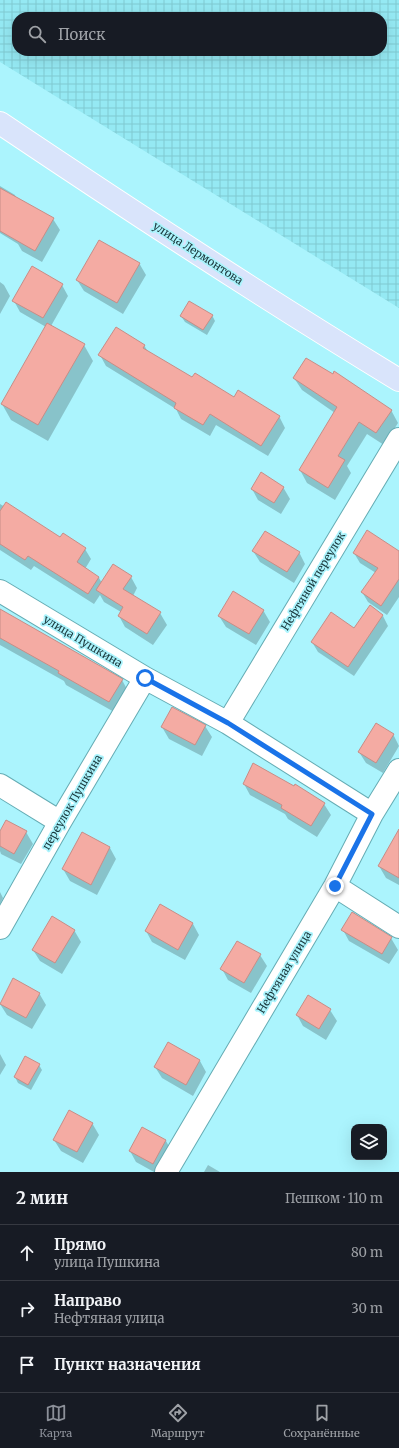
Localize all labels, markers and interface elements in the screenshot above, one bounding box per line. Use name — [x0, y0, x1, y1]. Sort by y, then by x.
search box — [12, 12, 387, 56]
icon: search — [26, 23, 48, 45]
text: Поиск — [58, 25, 105, 44]
street label: улица Лермонтова — [150, 219, 246, 287]
street label: Нефтяной переулок — [278, 529, 348, 633]
street label: улица Пушкина — [41, 612, 125, 670]
route start — [136, 669, 154, 687]
street label: переулок Пушкина — [39, 752, 105, 852]
route end — [326, 877, 344, 895]
street label: Нефтяная улица — [254, 928, 314, 1016]
map controls — [351, 1124, 387, 1160]
button: layers — [351, 1124, 387, 1160]
text: 2 мин — [16, 1187, 68, 1209]
text: Пешком · 110 m — [285, 1190, 383, 1207]
text: Прямо — [54, 1235, 106, 1254]
icon: ahead — [16, 1242, 38, 1264]
text: 80 m — [351, 1244, 383, 1261]
text: улица Пушкина — [54, 1254, 160, 1271]
text: Направо — [54, 1291, 121, 1310]
icon: right — [16, 1298, 38, 1320]
text: 30 m — [351, 1300, 383, 1317]
text: Нефтяная улица — [54, 1310, 165, 1327]
icon: arrive — [16, 1354, 38, 1376]
text: Пункт назначения — [54, 1355, 201, 1374]
tab: Карта — [39, 1402, 72, 1440]
tab: Маршрут — [151, 1402, 205, 1440]
tab: Сохранённые — [283, 1402, 360, 1440]

